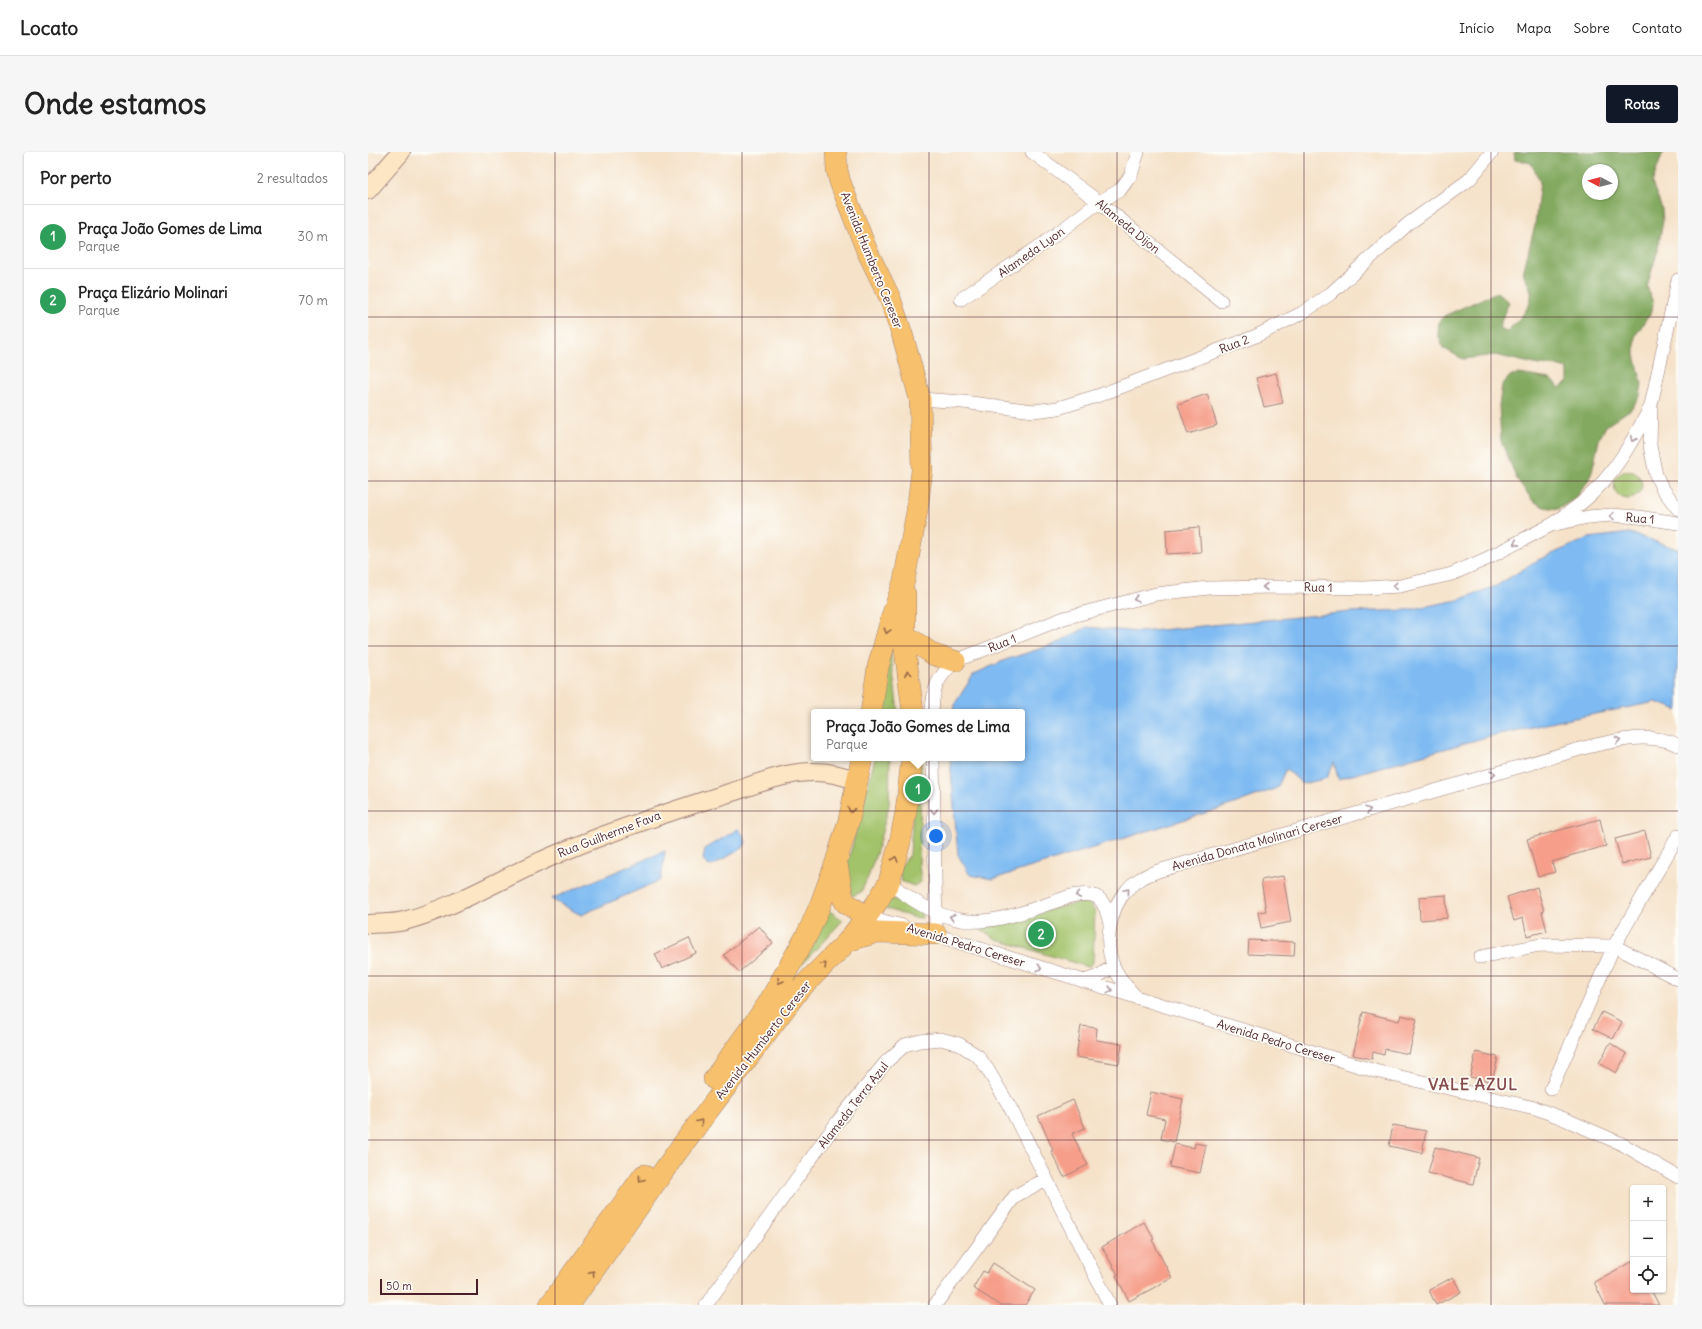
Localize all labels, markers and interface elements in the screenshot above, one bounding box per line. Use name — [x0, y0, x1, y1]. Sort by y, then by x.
text: Locato — [20, 16, 78, 40]
text: Início — [1459, 19, 1494, 37]
text: Mapa — [1516, 19, 1552, 37]
text: Sobre — [1574, 19, 1610, 37]
text: Contato — [1632, 19, 1682, 37]
button: Rotas — [1606, 85, 1678, 123]
text: Onde estamos — [24, 86, 206, 122]
north arrow — [1582, 164, 1618, 200]
text: Por perto — [40, 167, 111, 189]
text: 2 resultados — [257, 170, 328, 187]
street label: Avenida Humberto Cereser — [838, 190, 906, 331]
street label: Alameda Dijon — [1093, 195, 1163, 257]
text: Praça João Gomes de Lima — [78, 219, 262, 238]
street label: Alameda Lyon — [995, 223, 1067, 280]
text: 1 — [50, 228, 56, 245]
text: 30 m — [298, 228, 328, 245]
text: Parque — [78, 238, 120, 255]
text: Praça Elizário Molinari — [78, 283, 228, 302]
text: 2 — [49, 292, 57, 309]
text: 70 m — [299, 292, 328, 309]
text: Parque — [78, 302, 120, 319]
street label: Rua 2 — [1217, 331, 1251, 357]
one-way arrow — [1631, 435, 1638, 442]
street label: Rua 1 — [1625, 509, 1655, 527]
one-way arrow — [1609, 512, 1615, 520]
one-way arrow — [1513, 538, 1520, 546]
street label: Rua 1 — [1303, 579, 1333, 595]
one-way arrow — [1391, 581, 1398, 590]
one-way arrow — [1262, 583, 1268, 591]
one-way arrow — [1132, 595, 1139, 603]
one-way arrow — [883, 628, 892, 635]
street label: Rua 1 — [986, 631, 1018, 655]
one-way arrow — [904, 670, 913, 676]
popup — [811, 709, 1025, 761]
text: Praça João Gomes de Lima — [826, 717, 1010, 736]
text: Parque — [826, 736, 868, 753]
one-way arrow — [1615, 737, 1621, 745]
one-way arrow — [1489, 770, 1496, 779]
pin: 1 — [905, 774, 931, 804]
one-way arrow — [1364, 806, 1371, 815]
street label: Rua Guilherme Fava — [555, 807, 663, 861]
one-way arrow — [848, 807, 856, 813]
one-way arrow — [930, 808, 938, 814]
street label: Avenida Donata Molinari Cereser — [1170, 810, 1344, 874]
your location — [926, 826, 946, 846]
one-way arrow — [890, 856, 899, 863]
one-way arrow — [1122, 888, 1129, 895]
one-way arrow — [1075, 890, 1081, 899]
one-way arrow — [949, 913, 956, 922]
pin: 2 — [1028, 919, 1054, 949]
street label: Avenida Pedro Cereser — [905, 920, 1027, 970]
one-way arrow — [819, 963, 827, 970]
one-way arrow — [1035, 963, 1042, 971]
one-way arrow — [778, 977, 785, 984]
street label: Avenida Humberto Cereser — [712, 978, 814, 1102]
one-way arrow — [1106, 985, 1113, 994]
street label: Avenida Pedro Cereser — [1215, 1016, 1337, 1066]
street label: Alameda Terra Azul — [815, 1059, 891, 1151]
district label: VALE AZUL — [1428, 1074, 1518, 1094]
one-way arrow — [695, 1119, 702, 1126]
one-way arrow — [639, 1174, 646, 1181]
map controls — [1630, 1185, 1666, 1293]
button: + — [1630, 1185, 1666, 1221]
button: − — [1630, 1221, 1666, 1257]
button: locate — [1630, 1257, 1666, 1293]
one-way arrow — [587, 1271, 594, 1278]
scale bar — [380, 1277, 478, 1296]
text: 50 m — [386, 1279, 412, 1293]

